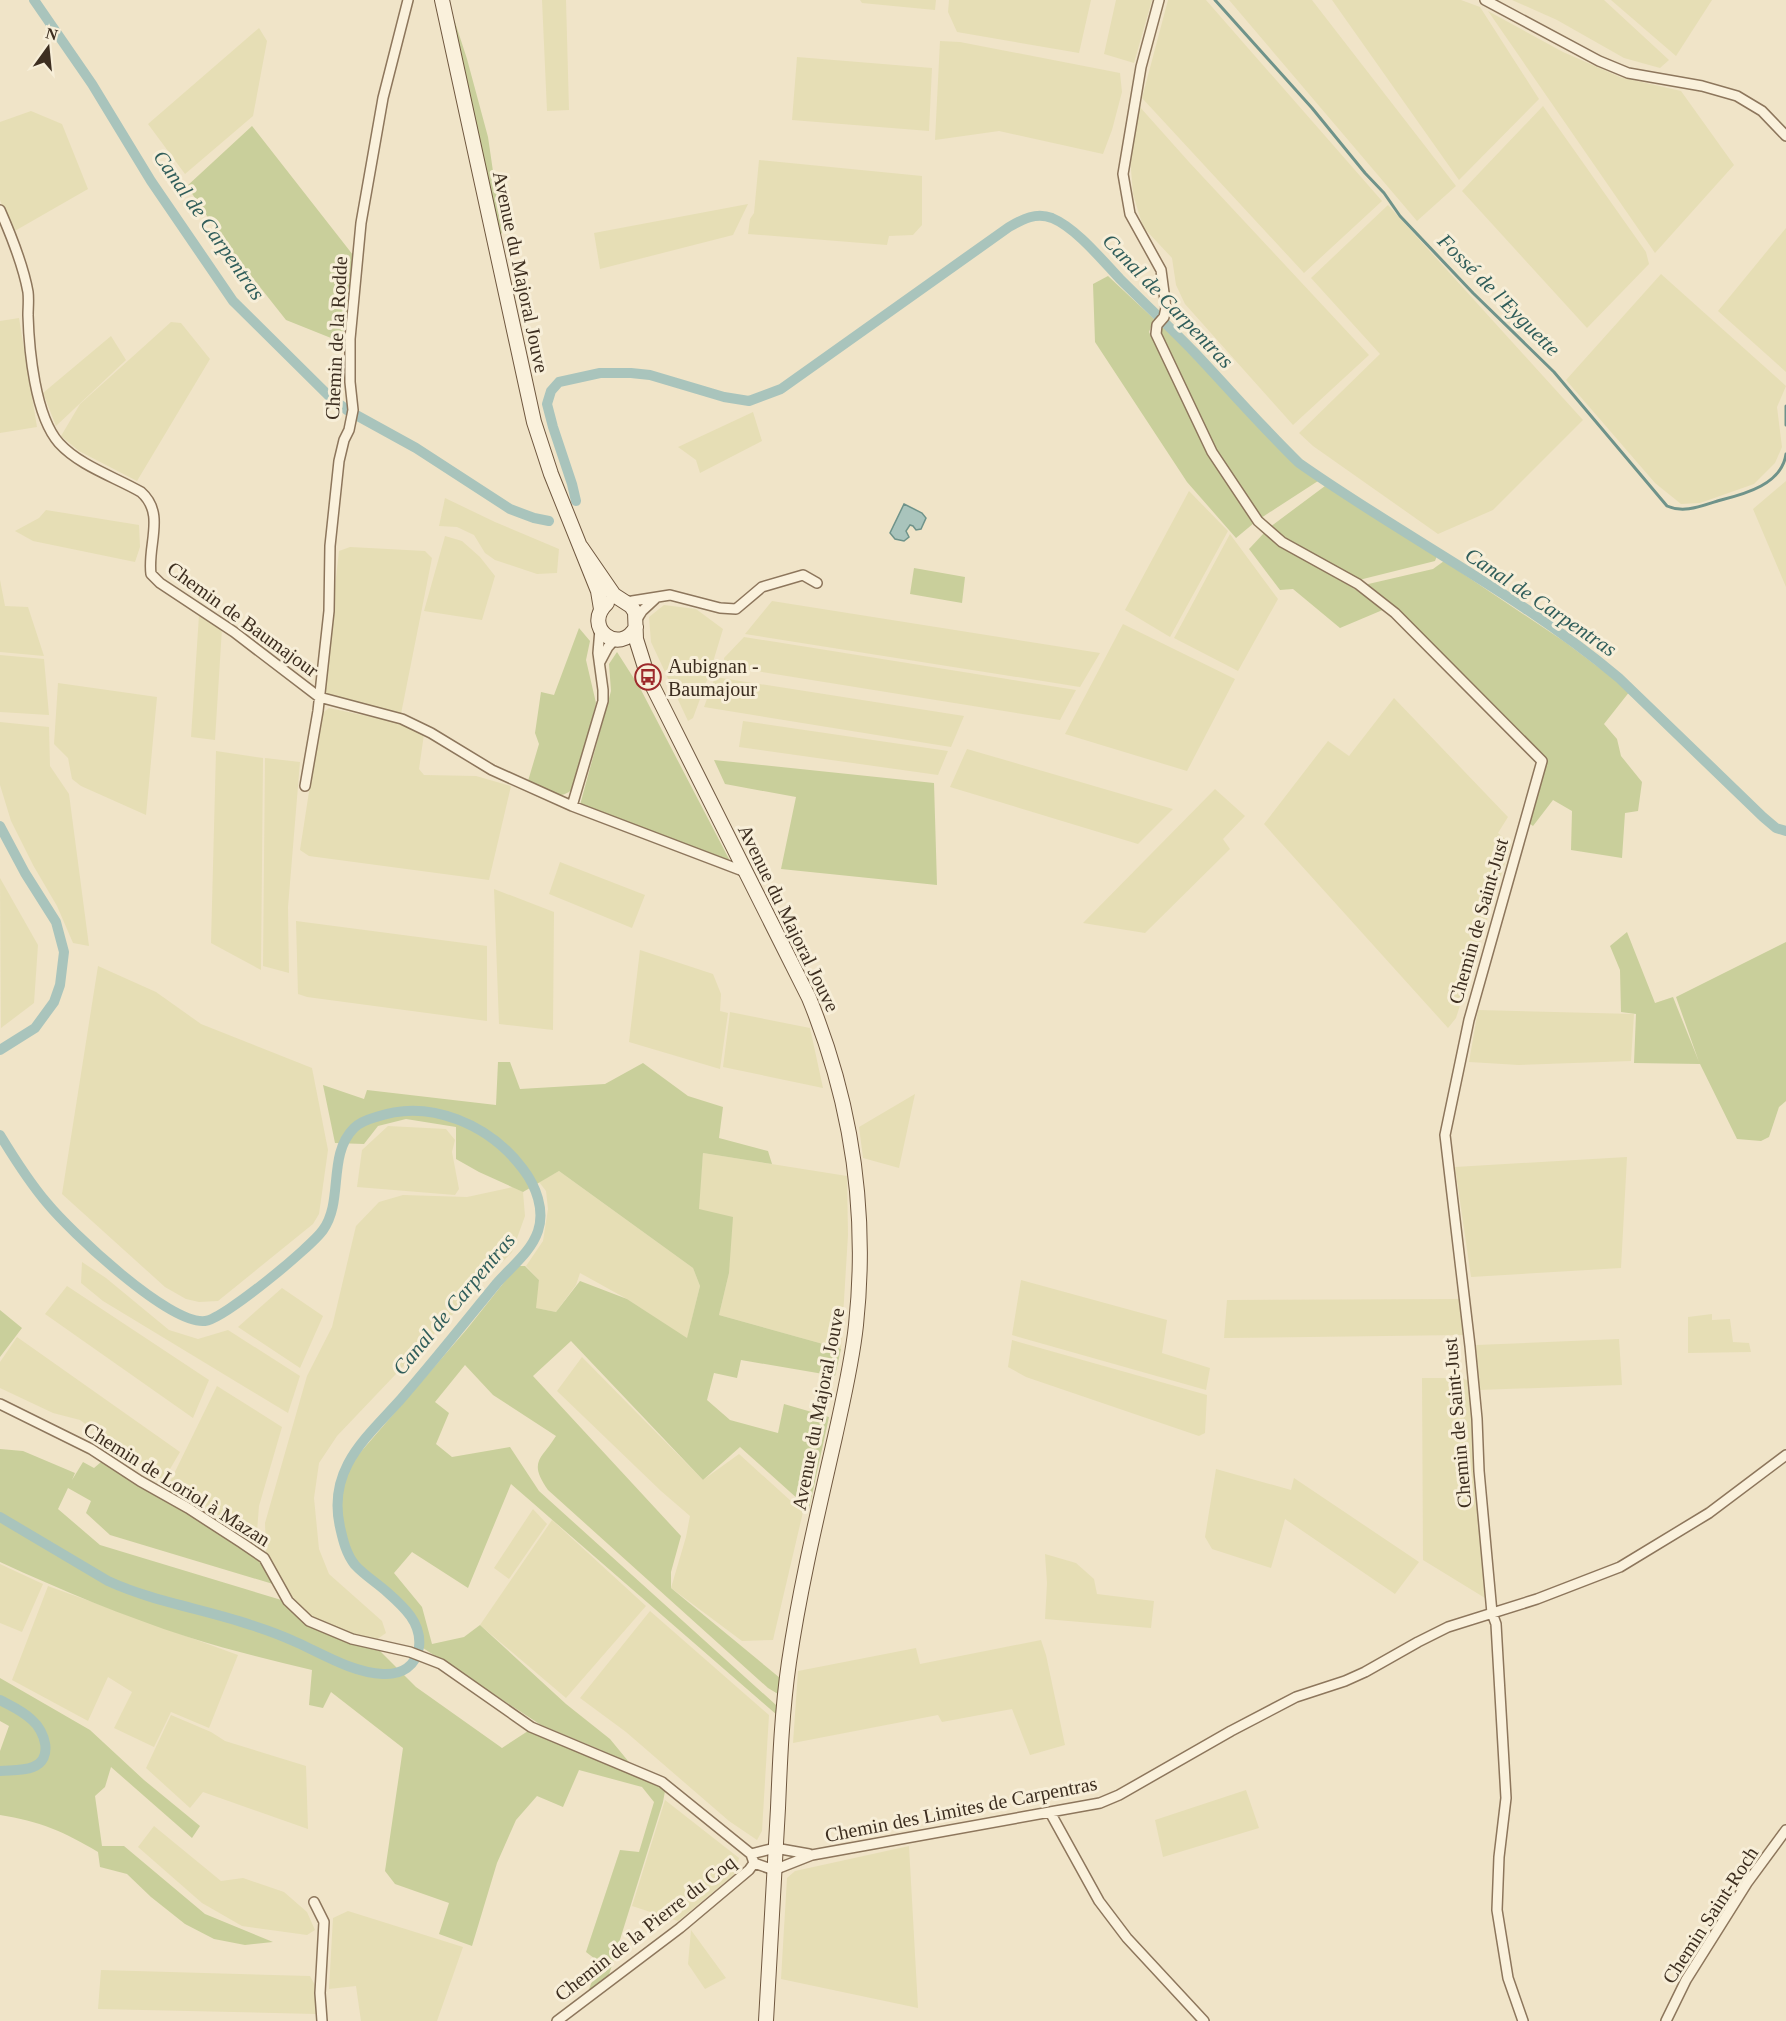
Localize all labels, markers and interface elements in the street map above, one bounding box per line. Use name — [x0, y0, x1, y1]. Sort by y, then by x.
north arrow — [18, 18, 78, 78]
text: N — [44, 24, 60, 44]
water label: Canal de Carpentras — [148, 145, 270, 305]
street label: Avenue du Majoral Jouve — [488, 169, 553, 375]
water label: Fossé de l'Eyguette — [1432, 228, 1565, 361]
water label: Canal de Carpentras — [1098, 229, 1238, 373]
street label: Chemin de la Rodde — [321, 255, 351, 420]
water label: Canal de Carpentras — [1461, 542, 1621, 662]
street label: Chemin de Baumajour — [163, 557, 323, 682]
place label: Aubignan - Baumajour — [668, 655, 759, 701]
bus stop icon: Aubignan - Baumajour — [633, 662, 663, 692]
street label: Avenue du Majoral Jouve — [733, 821, 844, 1016]
street label: Chemin de Saint-Just — [1444, 835, 1512, 1006]
water label: Canal de Carpentras — [388, 1228, 520, 1380]
street label: Avenue du Majoral Jouve — [788, 1306, 849, 1512]
street label: Chemin de Saint-Just — [1439, 1336, 1475, 1509]
street label: Chemin de Loriol à Mazan — [80, 1418, 274, 1550]
street label: Chemin des Limites de Carpentras — [823, 1772, 1099, 1847]
street label: Chemin Saint-Roch — [1658, 1843, 1762, 1987]
street label: Chemin de la Pierre du Coq — [550, 1851, 740, 2006]

